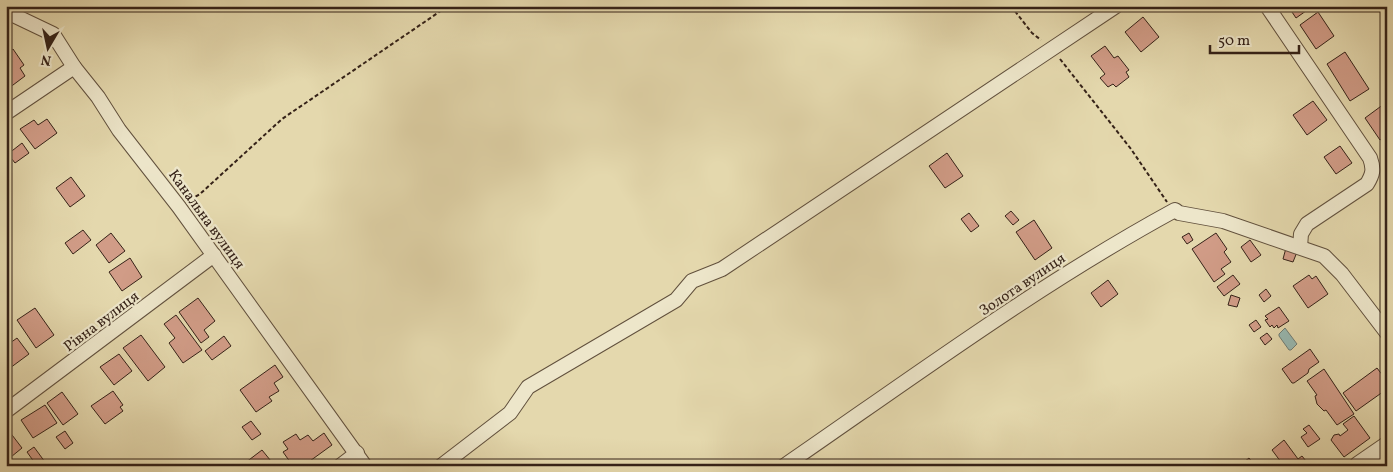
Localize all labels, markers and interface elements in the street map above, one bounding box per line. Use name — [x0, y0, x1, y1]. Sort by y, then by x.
north arrow — [22, 22, 72, 72]
scale bar — [1210, 22, 1299, 54]
text: 50 m — [1218, 31, 1250, 52]
text: N — [40, 49, 53, 70]
street label: Канальна вулиця — [162, 166, 249, 274]
street label: Золота вулиця — [976, 249, 1070, 322]
street label: Рівна вулиця — [60, 287, 144, 358]

